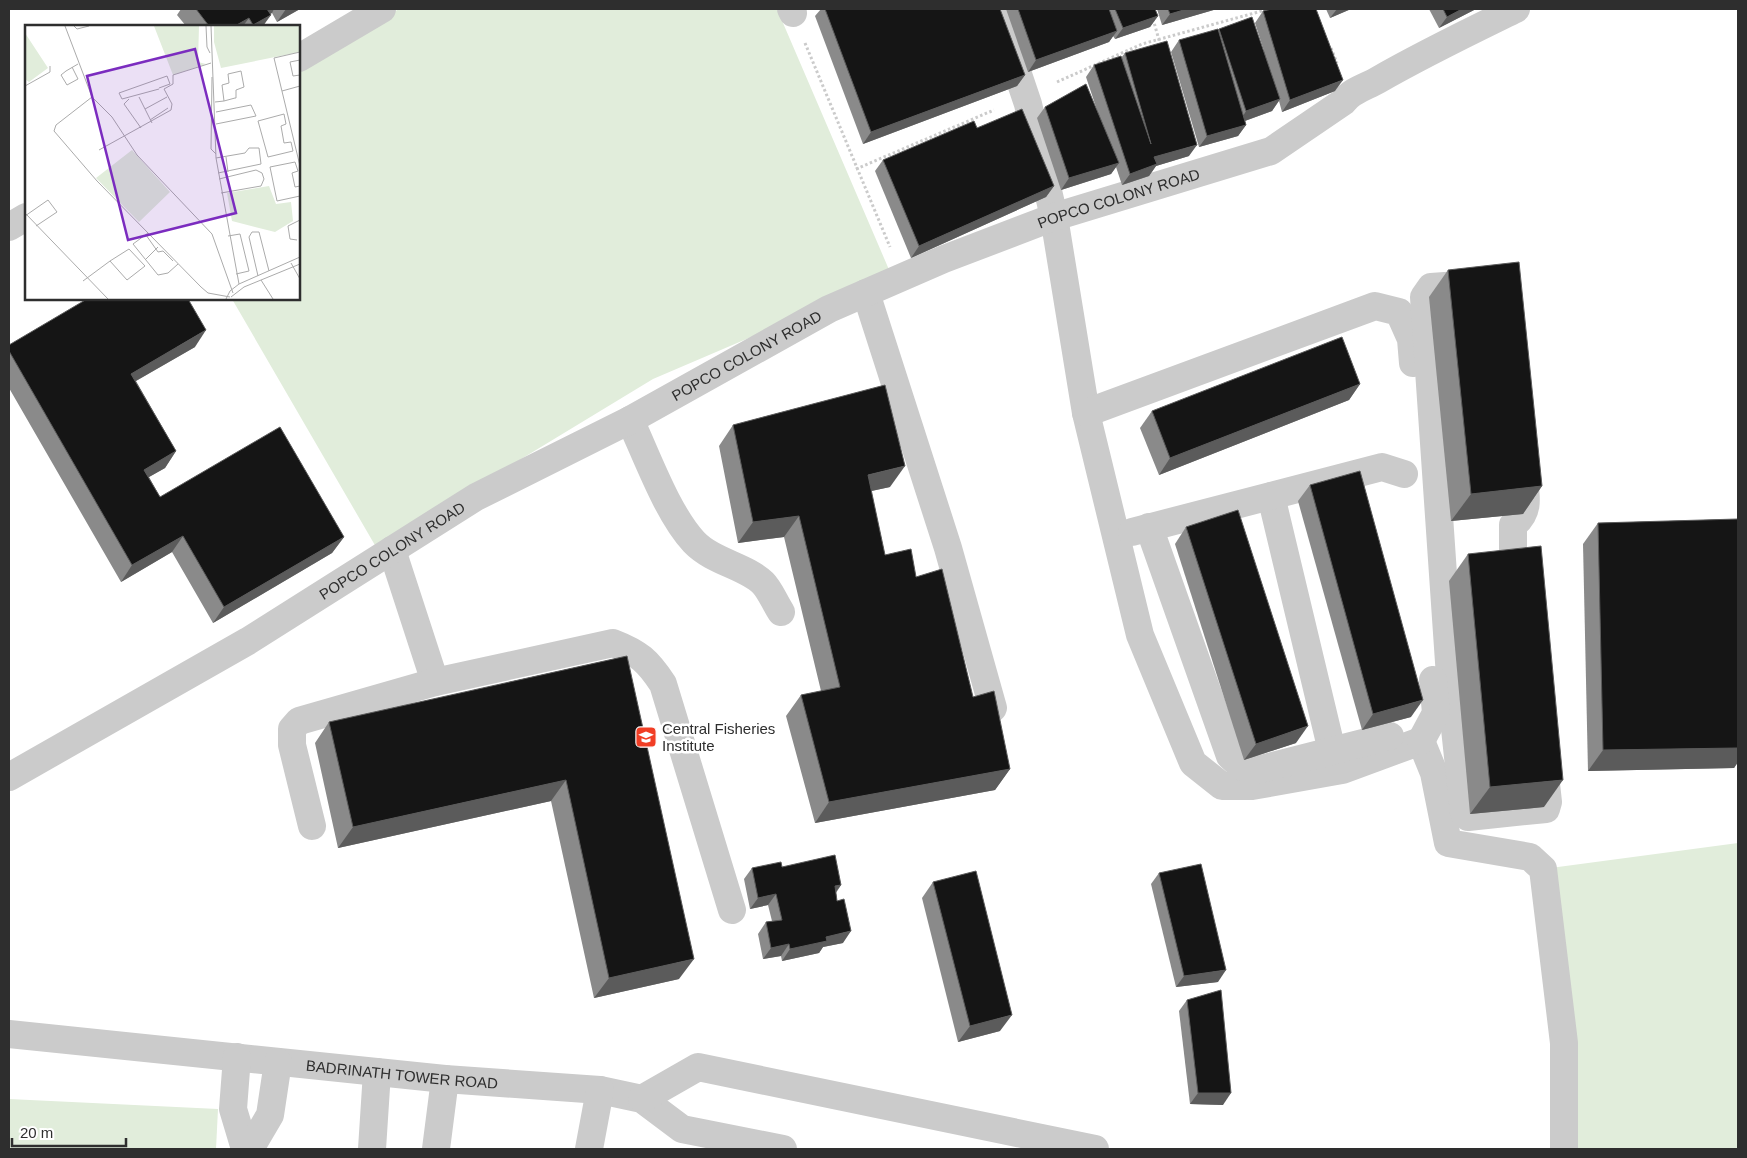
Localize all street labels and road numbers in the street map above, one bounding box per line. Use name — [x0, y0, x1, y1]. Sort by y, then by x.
street label: POPCO COLONY ROAD — [1035, 165, 1202, 231]
street label: POPCO COLONY ROAD — [668, 306, 824, 404]
street label: POPCO COLONY ROAD — [316, 498, 468, 603]
street label: BADRINATH TOWER ROAD — [305, 1056, 499, 1091]

